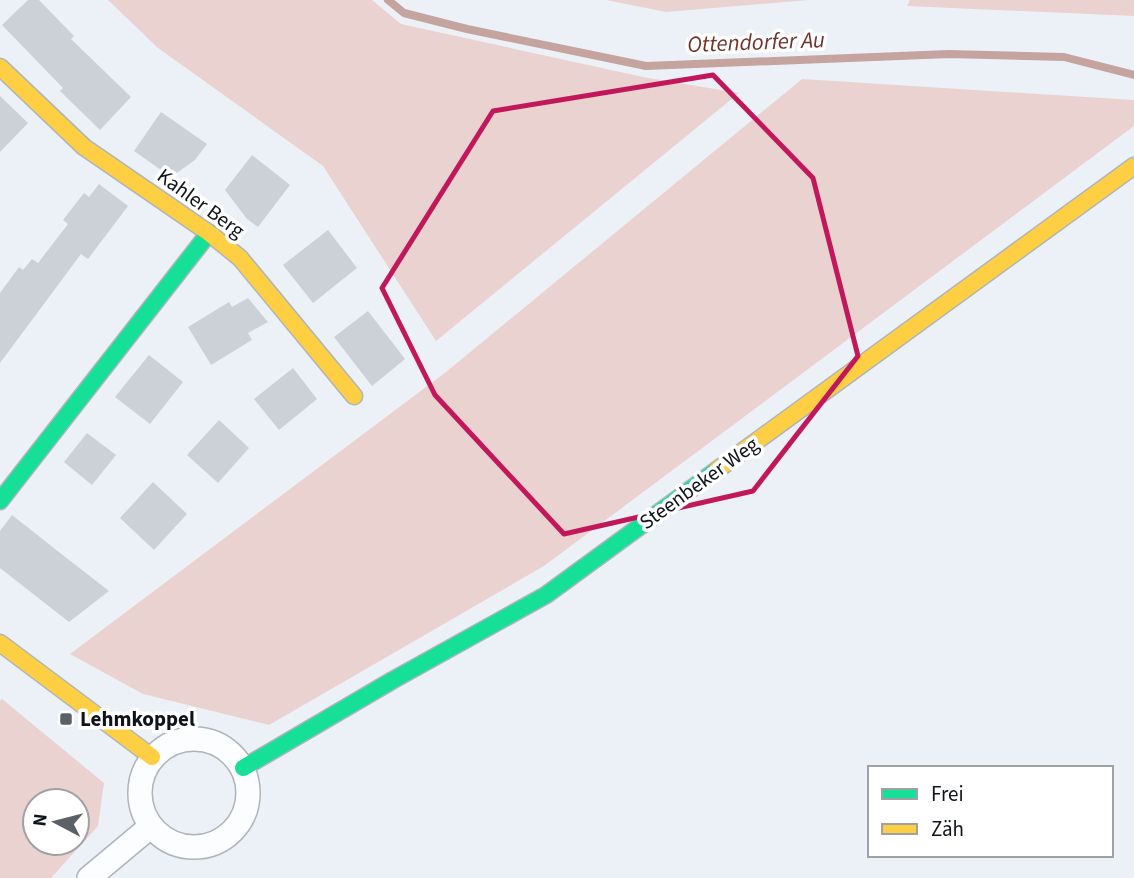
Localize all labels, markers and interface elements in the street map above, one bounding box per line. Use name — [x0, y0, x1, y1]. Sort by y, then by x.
water label: Ottendorfer Au — [687, 23, 825, 61]
street label: Kahler Berg — [151, 161, 251, 245]
street label: Steenbeker Weg — [633, 429, 765, 537]
place label: Lehmkoppel — [80, 704, 195, 734]
marker: Lehmkoppel — [58, 711, 74, 727]
legend — [868, 766, 1113, 857]
text: Frei — [931, 779, 964, 809]
north arrow — [21, 787, 91, 857]
text: N — [26, 812, 55, 828]
text: Zäh — [931, 814, 964, 844]

